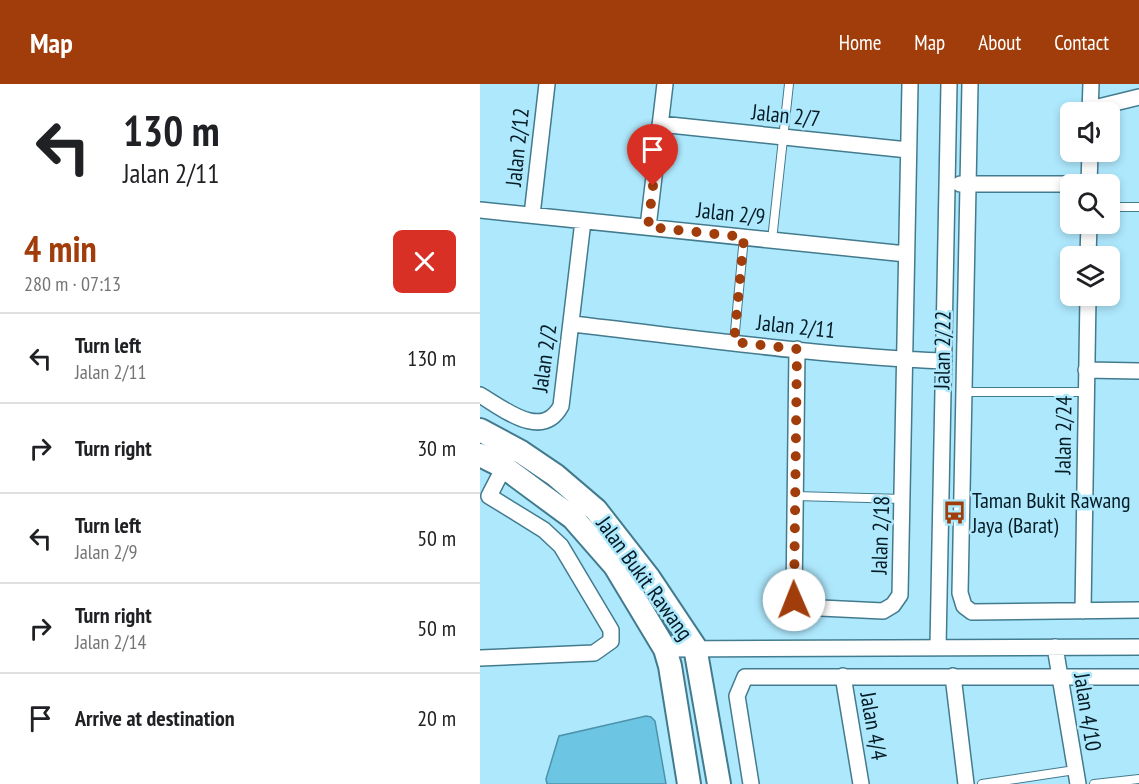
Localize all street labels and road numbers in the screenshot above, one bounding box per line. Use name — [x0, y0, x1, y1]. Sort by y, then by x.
street label: Jalan 2/7 — [749, 97, 822, 133]
street label: Jalan 2/12 — [499, 106, 535, 189]
street label: Jalan 2/9 — [694, 195, 767, 231]
street label: Jalan 2/11 — [754, 308, 837, 344]
street label: Jalan 2/22 — [927, 310, 957, 391]
street label: Jalan 2/2 — [525, 322, 563, 395]
street label: Jalan 2/24 — [1048, 395, 1078, 476]
street label: Jalan 2/18 — [865, 495, 895, 576]
street label: Jalan Bukit Rawang — [590, 510, 699, 646]
street label: Jalan 4/10 — [1068, 670, 1108, 753]
street label: Jalan 4/4 — [854, 689, 894, 762]

